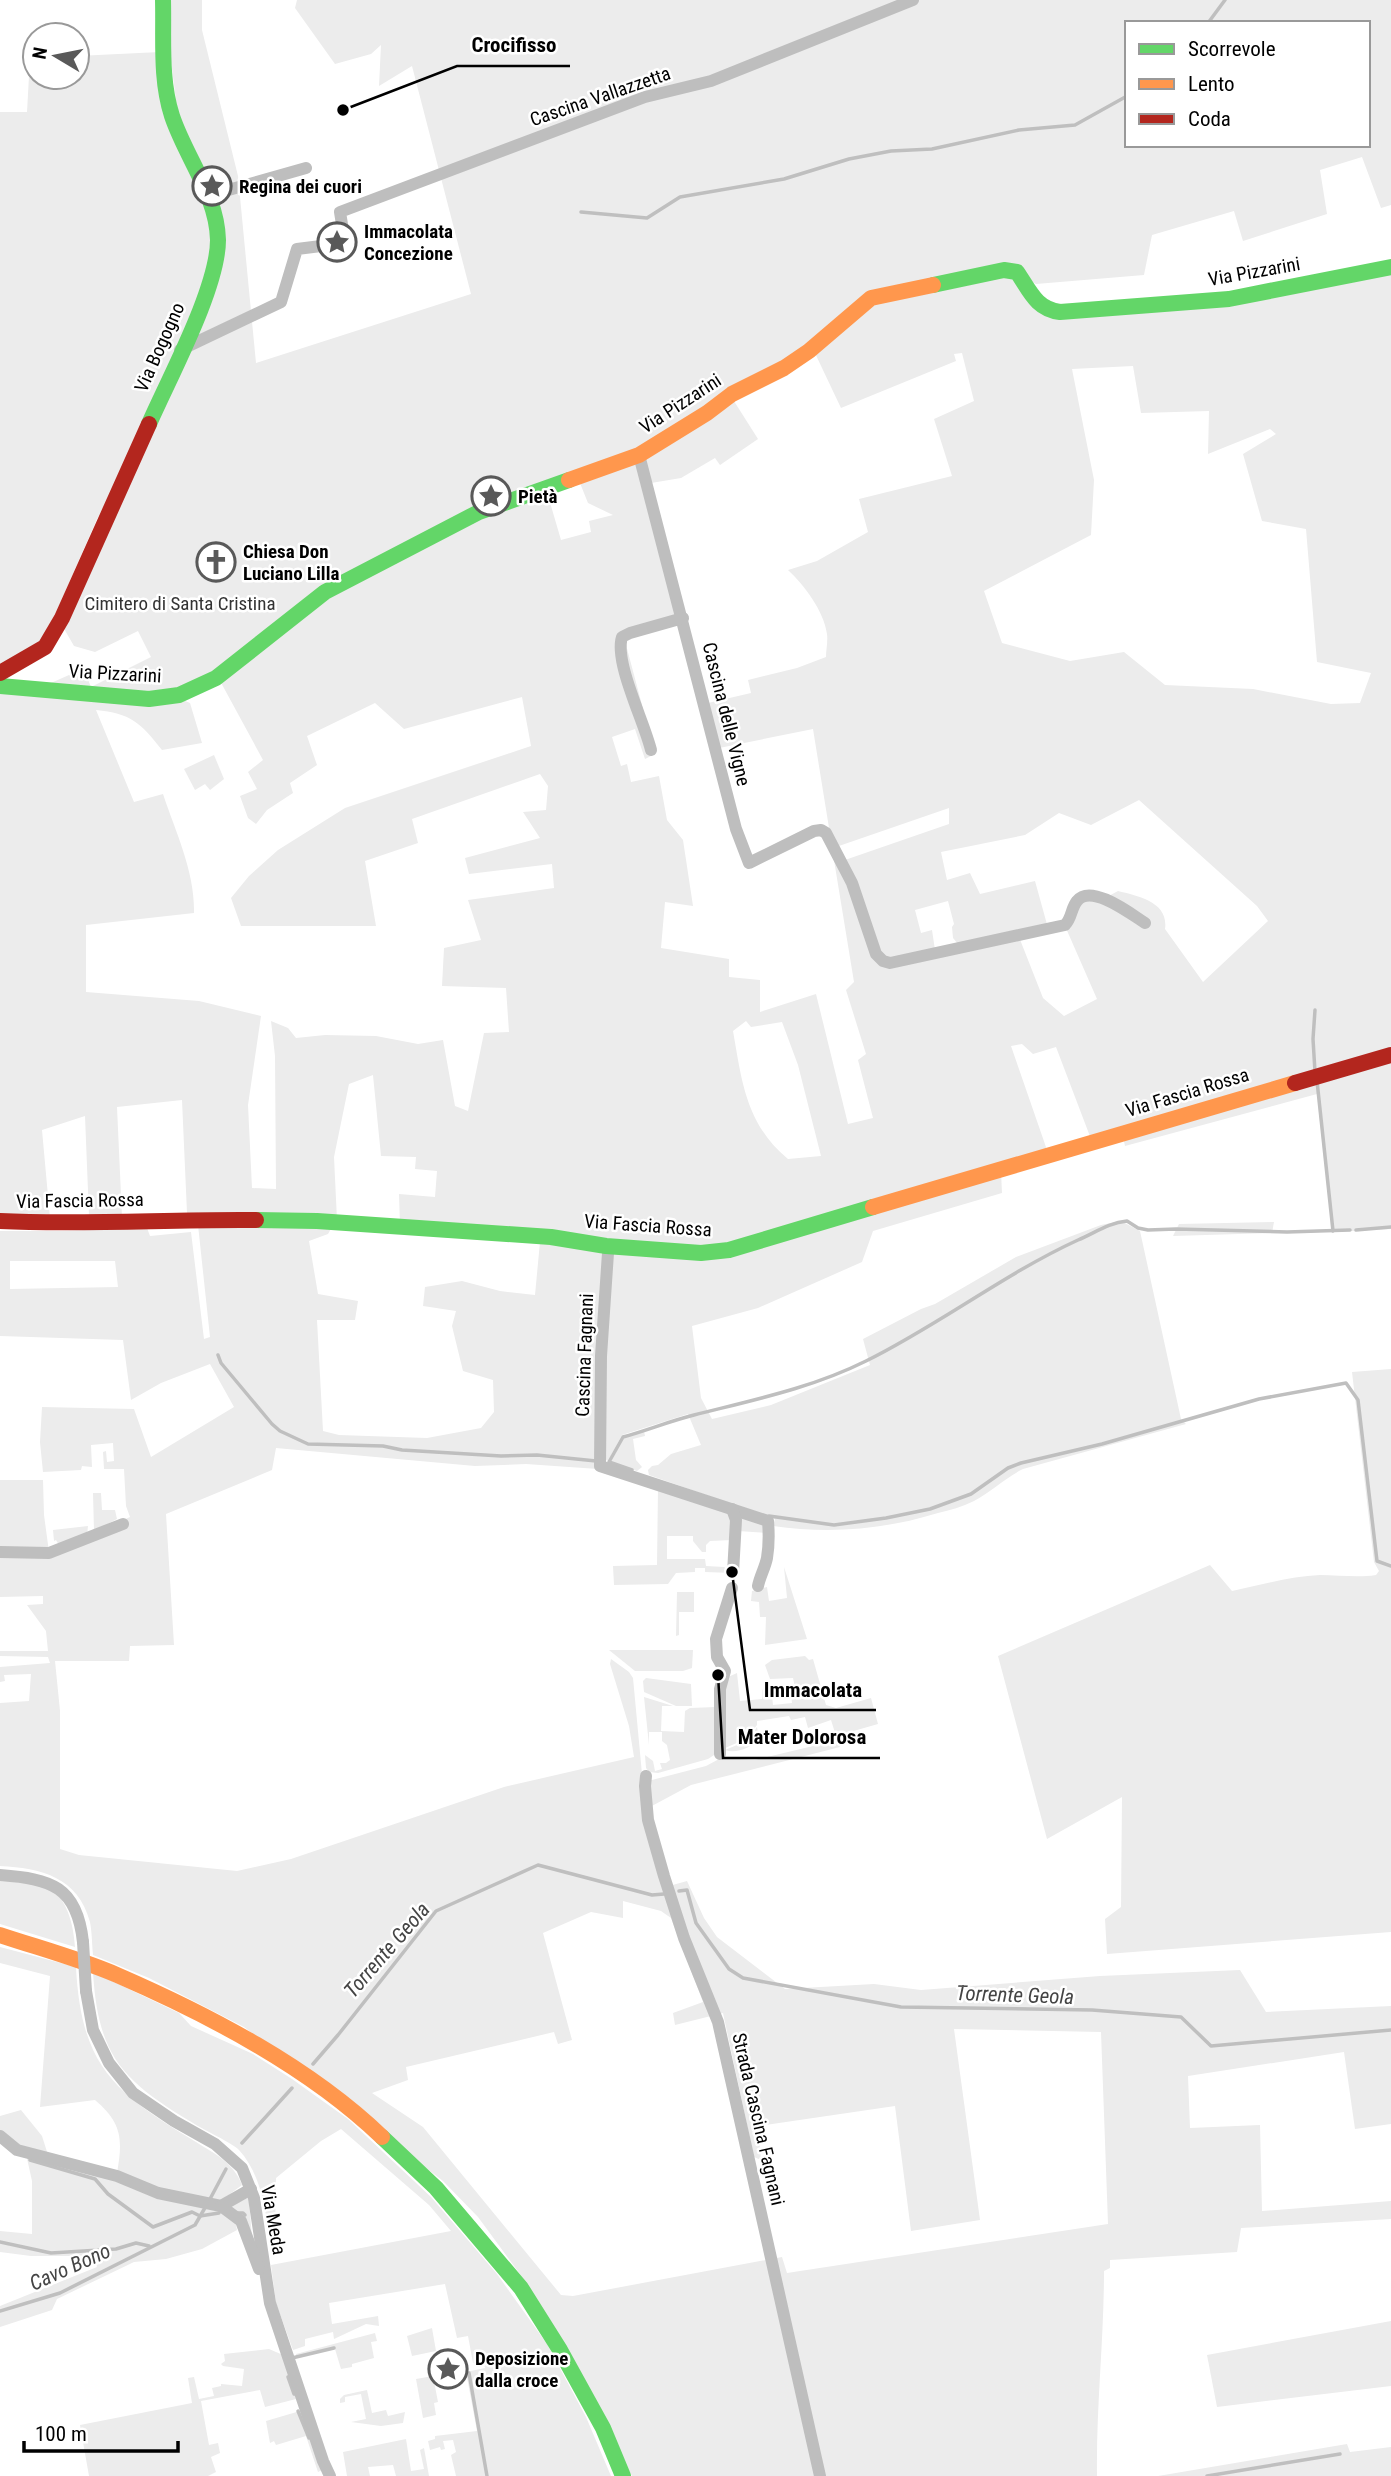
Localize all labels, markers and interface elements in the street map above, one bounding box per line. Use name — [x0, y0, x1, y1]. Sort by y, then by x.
north arrow — [21, 21, 91, 91]
legend — [1125, 21, 1370, 147]
callout: Crocifisso — [457, 24, 570, 66]
text: Crocifisso — [472, 33, 556, 57]
text: Scorrevole — [1188, 37, 1276, 61]
text: N — [27, 45, 52, 61]
street label: Cascina Vallazzetta — [527, 62, 674, 131]
text: Lento — [1188, 72, 1235, 96]
text: Coda — [1188, 107, 1231, 131]
place icon: Regina dei cuori — [191, 165, 233, 207]
place label: Regina dei cuori — [239, 175, 362, 198]
place label: Immacolata Concezione — [364, 220, 453, 265]
place icon: Immacolata Concezione — [316, 221, 358, 263]
street label: Via Pizzarini — [1206, 252, 1302, 291]
street label: Via Bogogno — [130, 299, 189, 395]
street label: Via Pizzarini — [635, 368, 725, 438]
place icon: Pietà — [470, 475, 512, 517]
place label: Pietà — [518, 485, 558, 508]
place label: Chiesa Don Luciano Lilla — [243, 540, 339, 585]
church icon: Chiesa Don Luciano Lilla — [195, 541, 237, 583]
park label: Cimitero di Santa Cristina — [84, 592, 276, 615]
street label: Cascina delle Vigne — [698, 640, 755, 788]
street label: Via Pizzarini — [68, 660, 162, 687]
street label: Via Fascia Rossa — [1123, 1063, 1252, 1122]
street label: Via Fascia Rossa — [16, 1188, 144, 1213]
street label: Via Fascia Rossa — [583, 1210, 712, 1241]
street label: Cascina Fagnani — [571, 1293, 598, 1417]
callout: Immacolata — [750, 1668, 876, 1710]
text: Immacolata — [764, 1678, 862, 1702]
callout: Mater Dolorosa — [723, 1716, 880, 1758]
text: Mater Dolorosa — [738, 1725, 866, 1749]
water label: Torrente Geola — [339, 1898, 435, 2002]
water label: Torrente Geola — [956, 1981, 1074, 2009]
street label: Strada Cascina Fagnani — [727, 2031, 790, 2208]
street label: Via Meda — [256, 2183, 291, 2257]
water label: Cavo Bono — [26, 2239, 114, 2295]
place label: Deposizione dalla croce — [475, 2347, 568, 2392]
place icon: Deposizione dalla croce — [427, 2348, 469, 2390]
scale bar — [24, 2410, 178, 2454]
text: 100 m — [35, 2422, 87, 2446]

